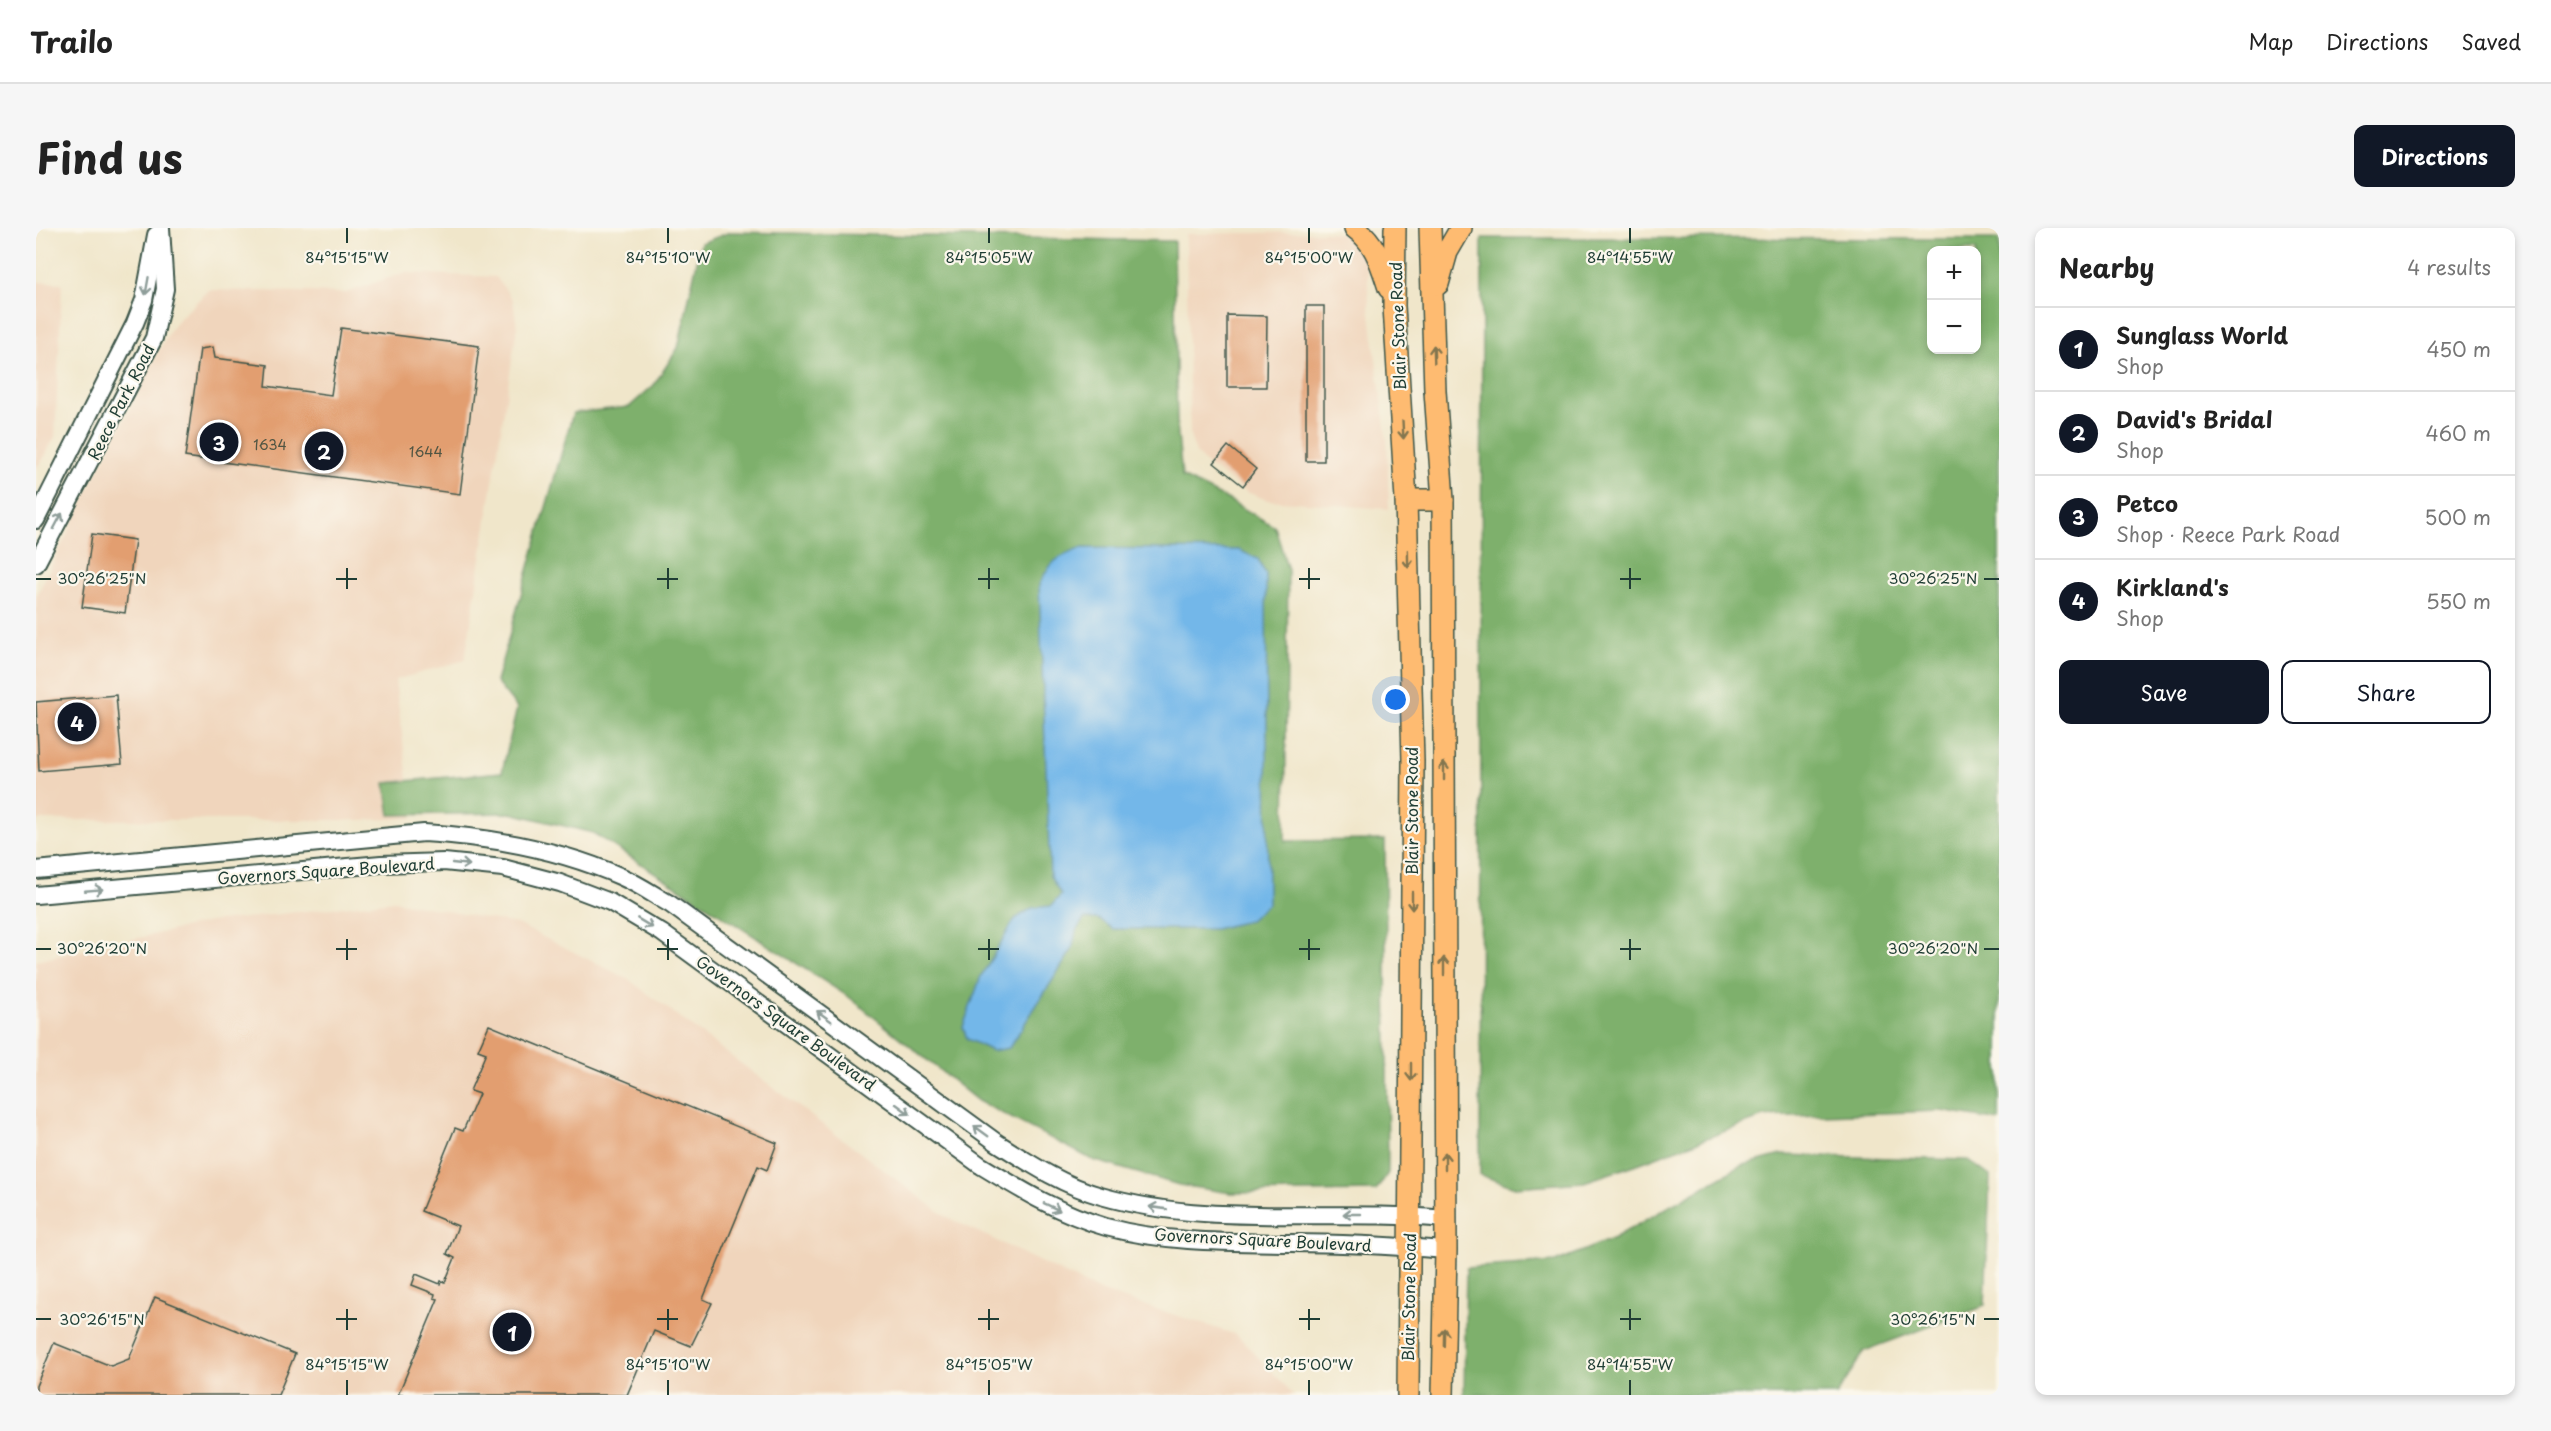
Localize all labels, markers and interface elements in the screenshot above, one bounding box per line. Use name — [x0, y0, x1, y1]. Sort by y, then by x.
text: Trailo — [30, 20, 113, 63]
text: Map — [2248, 25, 2293, 57]
text: Directions — [2326, 25, 2428, 57]
text: Saved — [2461, 25, 2521, 57]
text: Find us — [36, 125, 183, 188]
button: Directions — [2354, 125, 2515, 187]
text: 84°15'15"W — [305, 245, 389, 268]
text: 84°15'10"W — [626, 245, 711, 268]
text: 84°15'05"W — [945, 245, 1033, 268]
text: 84°15'00"W — [1265, 245, 1354, 268]
text: 84°14'55"W — [1587, 245, 1674, 268]
map controls — [1927, 246, 1981, 354]
button: + — [1927, 246, 1981, 300]
text: Nearby — [2059, 248, 2154, 287]
text: 4 results — [2407, 252, 2491, 282]
street label: Blair Stone Road — [1383, 261, 1411, 391]
one-way arrow — [141, 275, 152, 295]
button: − — [1927, 300, 1981, 354]
text: Sunglass World — [2116, 318, 2288, 351]
text: 1 — [2074, 334, 2083, 364]
text: 450 m — [2426, 334, 2491, 364]
street label: Reece Park Road — [81, 339, 160, 464]
one-way arrow — [1429, 345, 1440, 365]
text: Shop — [2116, 351, 2164, 381]
text: David's Bridal — [2116, 402, 2272, 435]
text: 2 — [2071, 418, 2086, 448]
text: 460 m — [2425, 418, 2491, 448]
pin: 3 — [200, 420, 238, 464]
one-way arrow — [1397, 420, 1408, 439]
pin: 2 — [304, 428, 344, 474]
house number: 1634 — [253, 434, 287, 455]
text: Shop — [2116, 435, 2164, 465]
house number: 1644 — [409, 441, 443, 462]
text: Petco — [2116, 486, 2178, 519]
text: 3 — [2072, 502, 2085, 532]
text: 500 m — [2424, 502, 2491, 532]
one-way arrow — [52, 513, 64, 530]
text: Shop · Reece Park Road — [2116, 519, 2340, 549]
one-way arrow — [1402, 548, 1413, 568]
text: 30°26'25"N — [57, 566, 147, 589]
text: 30°26'25"N — [1888, 566, 1978, 589]
text: Kirkland's — [2116, 570, 2229, 603]
text: 4 — [2072, 586, 2085, 616]
text: 550 m — [2426, 586, 2491, 616]
text: Shop — [2116, 603, 2164, 633]
button: Save — [2059, 660, 2269, 724]
button: Share — [2281, 660, 2491, 724]
your location — [1381, 685, 1410, 714]
pin: 4 — [58, 700, 96, 744]
street label: Blair Stone Road — [1399, 747, 1423, 875]
one-way arrow — [1438, 761, 1450, 781]
street label: Governors Square Boulevard — [217, 850, 436, 890]
one-way arrow — [450, 859, 470, 870]
one-way arrow — [84, 884, 104, 895]
one-way arrow — [1406, 890, 1418, 910]
one-way arrow — [636, 917, 653, 929]
text: 30°26'20"N — [57, 936, 147, 959]
text: 30°26'20"N — [1888, 936, 1978, 959]
street label: Governors Square Boulevard — [691, 949, 882, 1096]
one-way arrow — [1438, 956, 1450, 976]
one-way arrow — [816, 1010, 832, 1022]
one-way arrow — [1406, 1062, 1417, 1082]
one-way arrow — [895, 1103, 911, 1115]
one-way arrow — [973, 1125, 989, 1137]
one-way arrow — [1439, 1151, 1451, 1171]
one-way arrow — [1043, 1201, 1061, 1213]
one-way arrow — [1148, 1202, 1168, 1213]
one-way arrow — [1343, 1208, 1363, 1220]
street label: Governors Square Boulevard — [1154, 1221, 1373, 1257]
street label: Blair Stone Road — [1395, 1232, 1421, 1361]
text: 30°26'15"N — [59, 1307, 145, 1330]
text: 30°26'15"N — [1890, 1307, 1976, 1330]
pin: 1 — [492, 1310, 532, 1354]
one-way arrow — [1438, 1327, 1450, 1347]
text: 84°15'15"W — [305, 1352, 389, 1375]
text: 84°15'10"W — [626, 1352, 711, 1375]
text: 84°15'05"W — [945, 1352, 1033, 1375]
text: 84°15'00"W — [1265, 1352, 1354, 1375]
text: 84°14'55"W — [1587, 1352, 1674, 1375]

